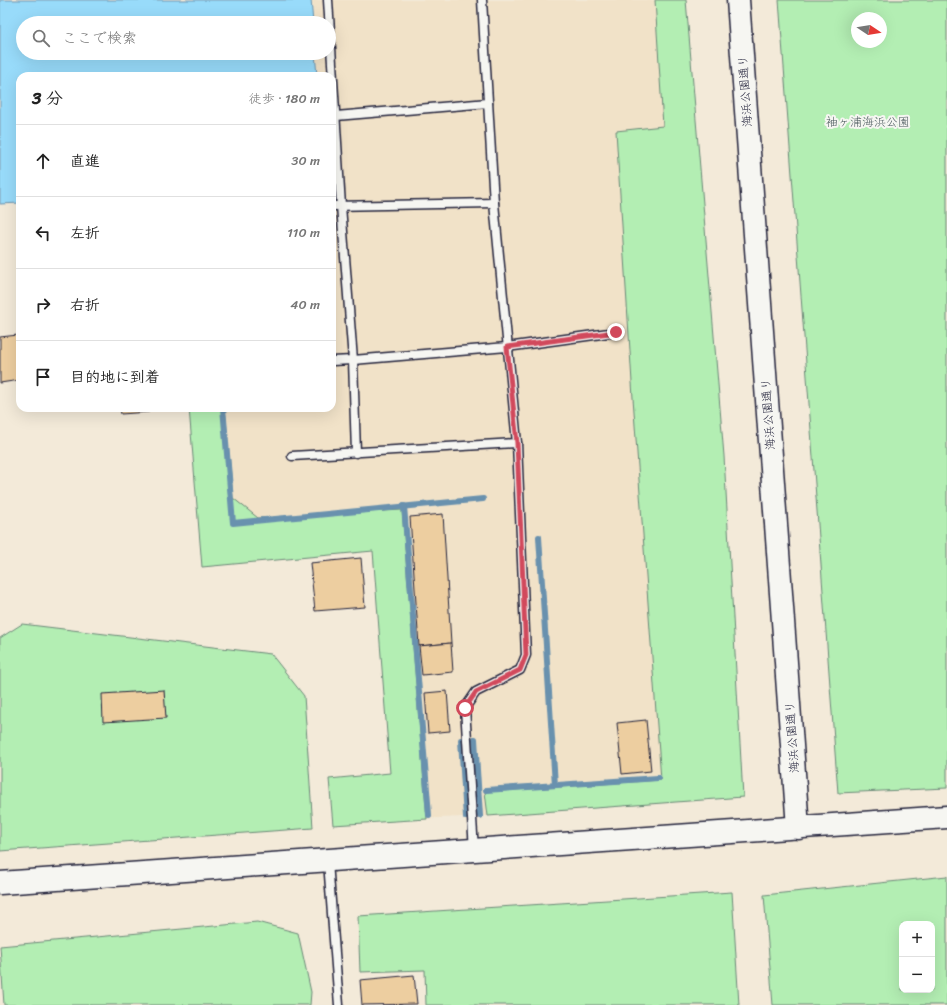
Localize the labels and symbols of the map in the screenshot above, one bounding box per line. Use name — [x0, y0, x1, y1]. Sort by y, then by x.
north arrow — [851, 12, 887, 48]
street label: 海浜公園通り — [732, 54, 758, 128]
park label: 袖ヶ浦海浜公園 — [826, 111, 910, 133]
route end — [607, 323, 625, 341]
street label: 海浜公園通り — [755, 377, 781, 451]
route start — [456, 699, 474, 717]
street label: 海浜公園通り — [779, 700, 805, 774]

